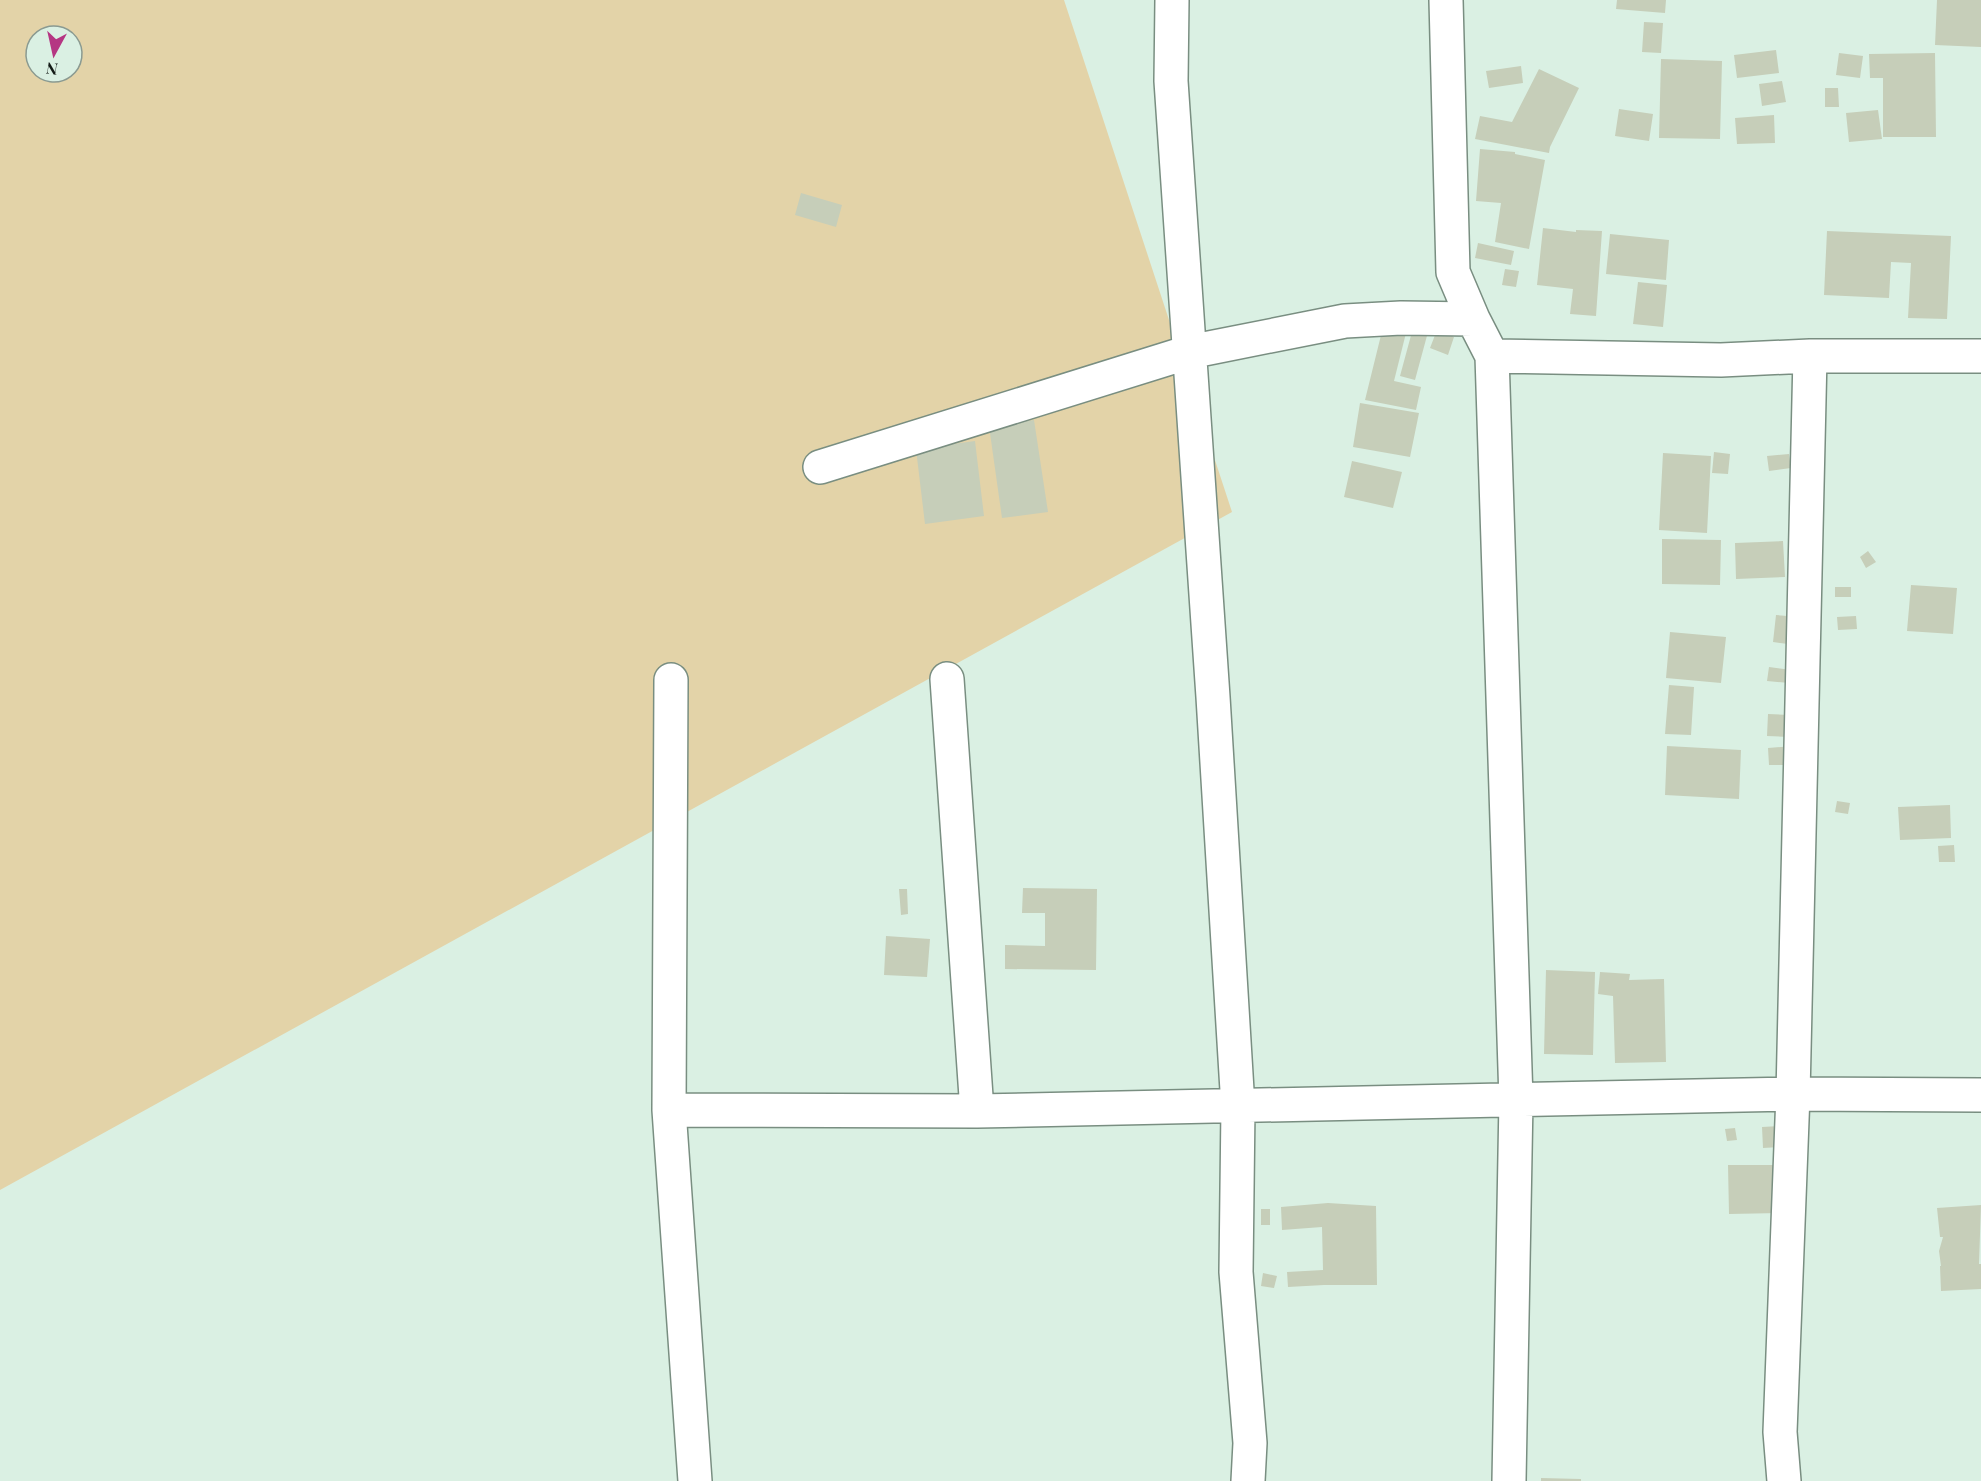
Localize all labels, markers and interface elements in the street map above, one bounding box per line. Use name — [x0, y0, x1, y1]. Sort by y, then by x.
north arrow — [24, 24, 84, 84]
text: N — [44, 58, 59, 81]

